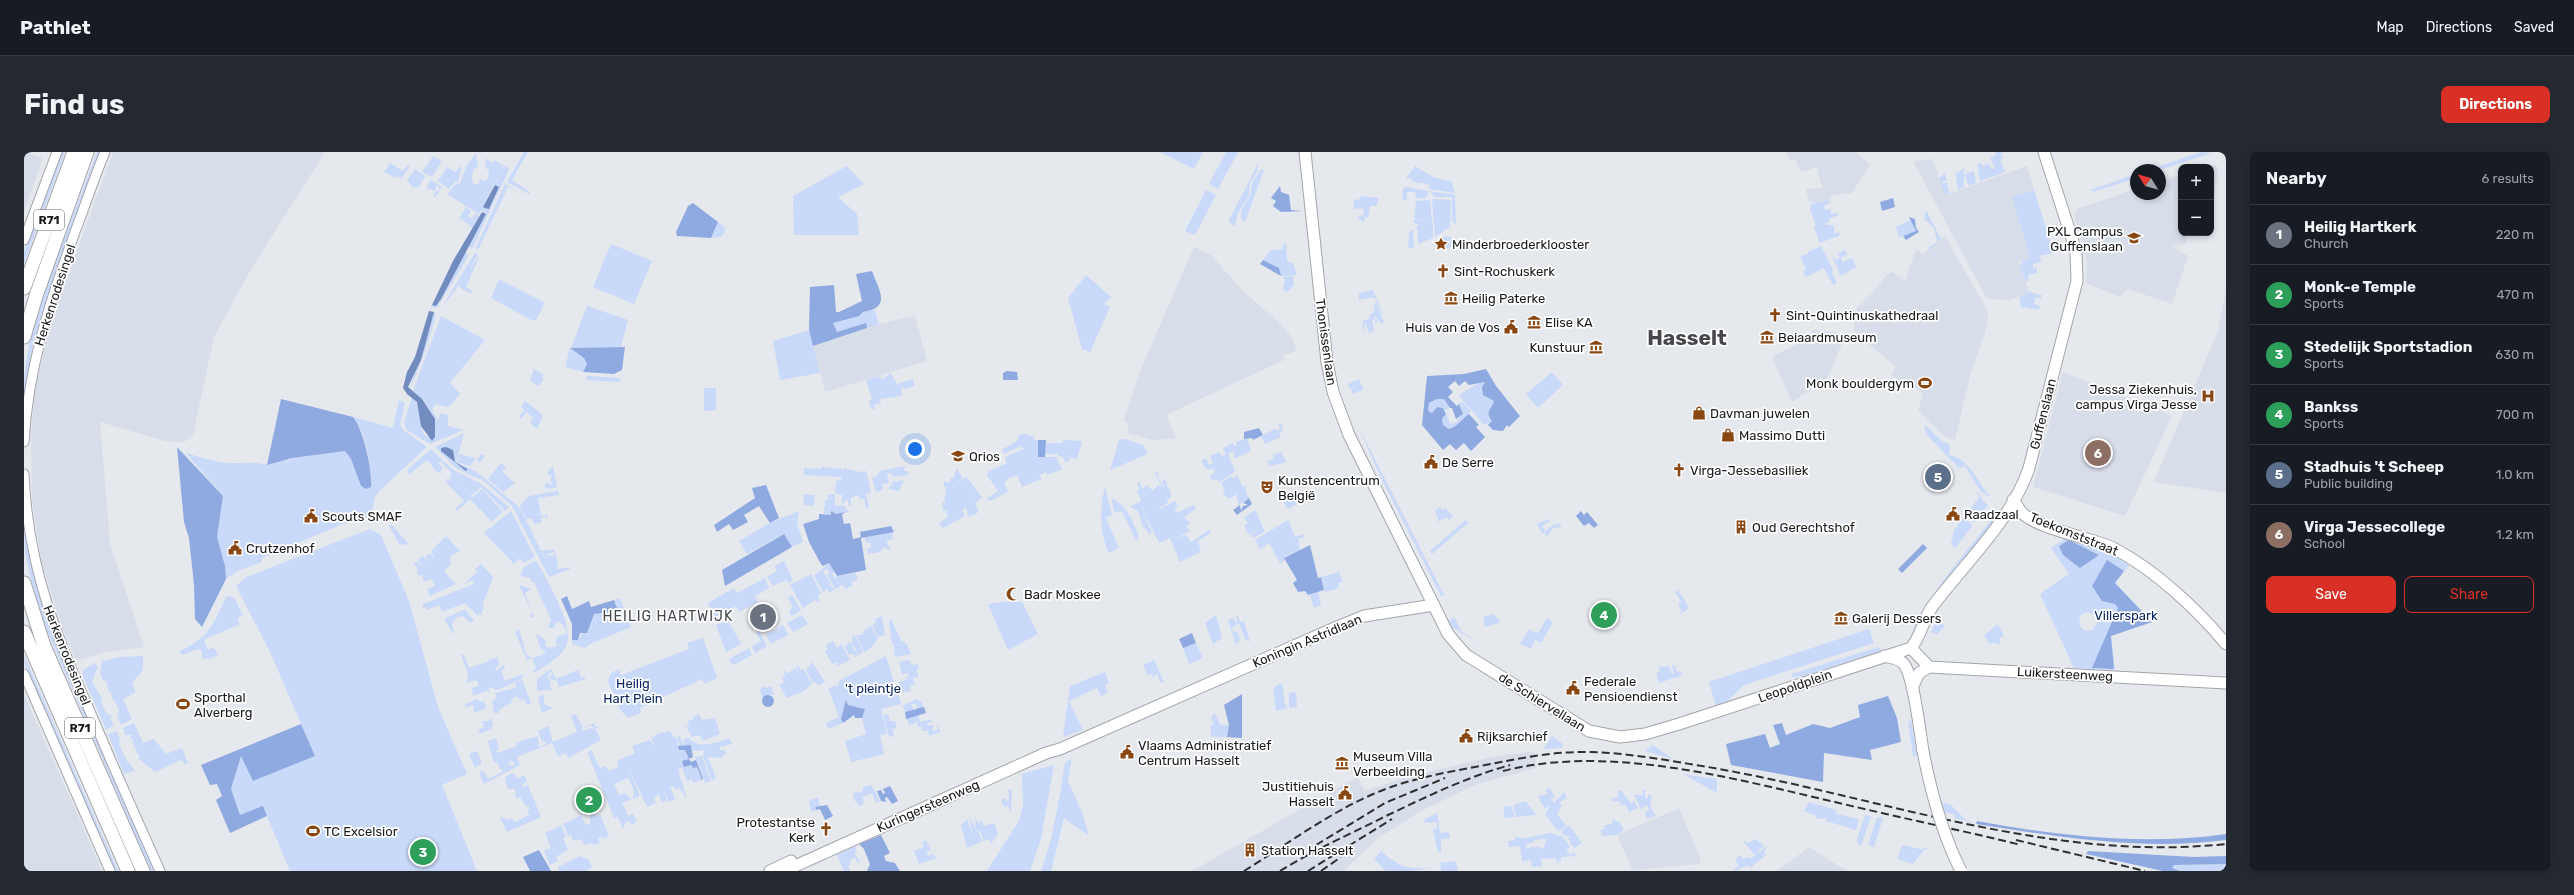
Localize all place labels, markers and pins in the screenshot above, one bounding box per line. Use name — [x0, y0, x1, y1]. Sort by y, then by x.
place label: PXL Campus Guffenslaan — [2047, 224, 2123, 254]
school or university icon: PXL Campus Guffenslaan — [2126, 230, 2142, 246]
place icon: Minderbroederklooster — [1433, 236, 1449, 252]
place label: Minderbroederklooster — [1452, 237, 1589, 252]
church icon: Sint-Rochuskerk — [1435, 263, 1451, 279]
place label: Sint-Rochuskerk — [1454, 264, 1555, 279]
museum icon: Heilig Paterke — [1443, 290, 1459, 306]
place label: Heilig Paterke — [1462, 291, 1545, 307]
church icon: Sint-Quintinuskathedraal — [1767, 307, 1783, 323]
place label: Sint-Quintinuskathedraal — [1786, 308, 1938, 323]
museum icon: Elise KA — [1526, 314, 1542, 330]
place label: Elise KA — [1545, 315, 1593, 330]
public building icon: Huis van de Vos — [1503, 319, 1519, 335]
place label: Huis van de Vos — [1405, 320, 1500, 335]
museum icon: Beiaardmuseum — [1759, 329, 1775, 345]
place label: Beiaardmuseum — [1778, 330, 1877, 345]
museum icon: Kunstuur — [1588, 339, 1604, 355]
place label: Kunstuur — [1529, 340, 1585, 355]
sports icon: Monk bouldergym — [1917, 375, 1933, 391]
place label: Monk bouldergym — [1806, 376, 1914, 392]
place label: Jessa Ziekenhuis, campus Virga Jesse — [2075, 382, 2197, 413]
hospital icon: Jessa Ziekenhuis, campus Virga Jesse — [2200, 388, 2216, 404]
shop icon: Davman juwelen — [1691, 405, 1707, 421]
place label: Davman juwelen — [1710, 406, 1810, 421]
shop icon: Massimo Dutti — [1720, 427, 1736, 443]
place label: Massimo Dutti — [1739, 428, 1825, 443]
pin: 6 — [2085, 438, 2111, 468]
school or university icon: Qrios — [950, 448, 966, 464]
place label: Qrios — [969, 449, 1000, 464]
public building icon: De Serre — [1423, 454, 1439, 470]
place label: De Serre — [1442, 455, 1494, 470]
church icon: Virga-Jessebasiliek — [1671, 462, 1687, 478]
pin: 5 — [1925, 462, 1951, 492]
place label: Virga-Jessebasiliek — [1690, 463, 1809, 479]
place label: Kunstencentrum België — [1278, 473, 1380, 504]
theatre icon: Kunstencentrum België — [1259, 479, 1275, 495]
public building icon: Raadzaal — [1945, 506, 1961, 522]
place label: Raadzaal — [1964, 507, 2019, 522]
public building icon: Scouts SMAF — [303, 508, 319, 524]
place label: Scouts SMAF — [322, 509, 403, 524]
building icon: Oud Gerechtshof — [1733, 519, 1749, 535]
place label: Oud Gerechtshof — [1752, 520, 1855, 535]
public building icon: Crutzenhof — [227, 540, 243, 556]
place label: Crutzenhof — [246, 541, 315, 556]
mosque icon: Badr Moskee — [1005, 586, 1021, 602]
place label: Badr Moskee — [1024, 587, 1101, 602]
pin: 4 — [1591, 600, 1617, 630]
pin: 1 — [750, 602, 776, 632]
museum icon: Galerij Dessers — [1833, 610, 1849, 626]
place label: Galerij Dessers — [1852, 611, 1942, 626]
place label: Federale Pensioendienst — [1584, 674, 1678, 704]
public building icon: Federale Pensioendienst — [1565, 680, 1581, 696]
place label: Sporthal Alverberg — [194, 690, 253, 721]
sports icon: Sporthal Alverberg — [175, 696, 191, 712]
public building icon: Rijksarchief — [1458, 728, 1474, 744]
place label: Rijksarchief — [1477, 729, 1548, 744]
place label: Vlaams Administratief Centrum Hasselt — [1138, 738, 1271, 768]
public building icon: Vlaams Administratief Centrum Hasselt — [1119, 744, 1135, 760]
place label: Museum Villa Verbeelding — [1353, 749, 1432, 780]
museum icon: Museum Villa Verbeelding — [1334, 755, 1350, 771]
place label: Justitiehuis Hasselt — [1262, 779, 1334, 809]
pin: 2 — [576, 785, 602, 815]
public building icon: Justitiehuis Hasselt — [1337, 785, 1353, 801]
place label: Protestantse Kerk — [736, 815, 815, 845]
church icon: Protestantse Kerk — [818, 821, 834, 837]
sports icon: TC Excelsior — [305, 823, 321, 839]
place label: TC Excelsior — [324, 824, 398, 839]
pin: 3 — [410, 837, 436, 867]
building icon: Station Hasselt — [1242, 842, 1258, 858]
place label: Station Hasselt — [1261, 843, 1353, 858]

